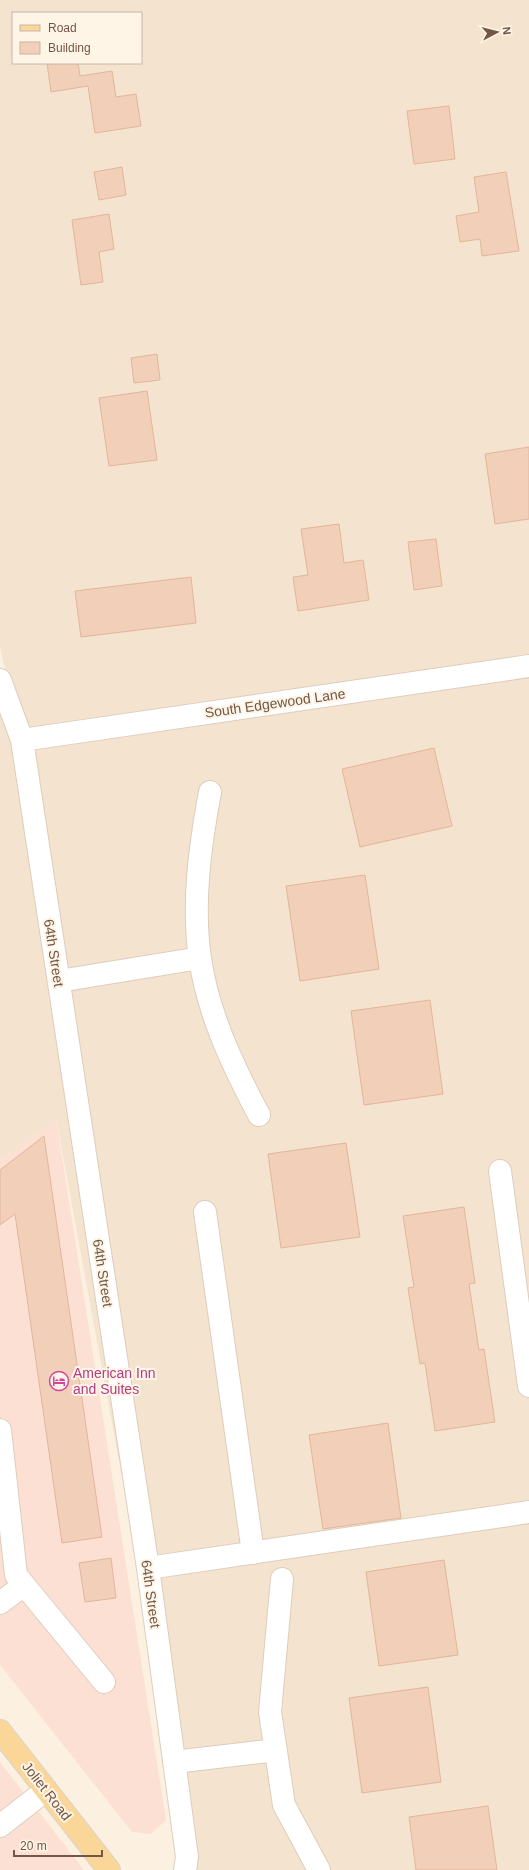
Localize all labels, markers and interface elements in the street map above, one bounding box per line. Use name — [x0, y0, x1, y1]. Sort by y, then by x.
legend — [12, 12, 142, 64]
north arrow — [477, 12, 517, 52]
text: Road — [48, 21, 77, 35]
text: N — [500, 26, 513, 36]
text: Building — [48, 41, 91, 55]
street label: South Edgewood Lane — [204, 685, 346, 721]
street label: 64th Street — [41, 918, 67, 988]
street label: 64th Street — [90, 1238, 116, 1308]
place label: American Inn and Suites — [73, 1365, 155, 1397]
hotel icon: American Inn and Suites — [48, 1370, 70, 1392]
street label: 64th Street — [138, 1559, 164, 1629]
street label: Joliet Road — [19, 1758, 75, 1824]
scale bar — [14, 1832, 102, 1858]
text: 20 m — [20, 1839, 47, 1853]

